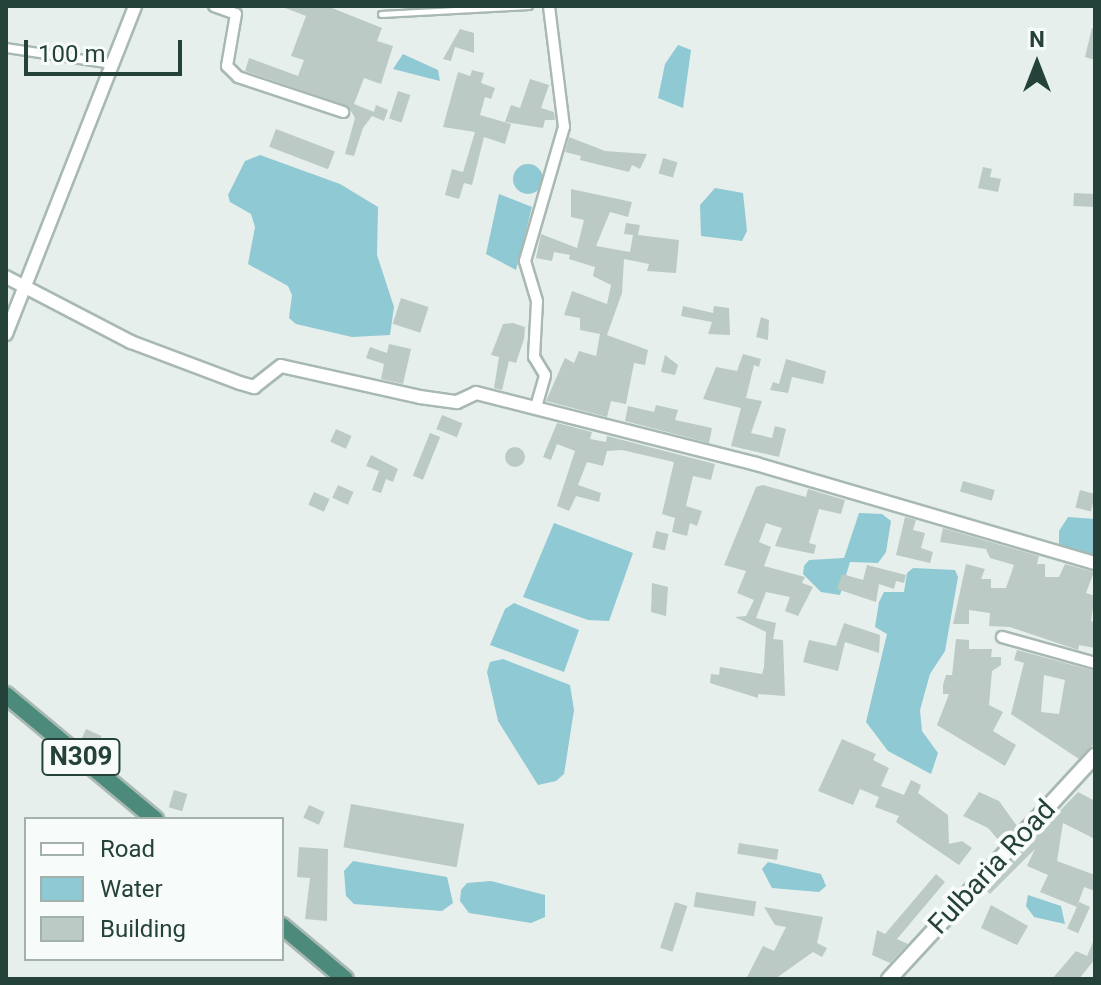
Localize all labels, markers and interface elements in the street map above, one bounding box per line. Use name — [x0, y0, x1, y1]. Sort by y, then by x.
scale bar — [28, 24, 186, 74]
north arrow — [997, 24, 1077, 104]
text: N — [1029, 27, 1045, 52]
text: 100 m — [38, 40, 105, 68]
road number: N309 — [41, 735, 121, 779]
street label: Fulbaria Road — [921, 793, 1063, 941]
legend — [24, 817, 284, 961]
text: Road — [100, 835, 155, 863]
text: Water — [100, 875, 163, 903]
text: Building — [100, 915, 186, 943]

